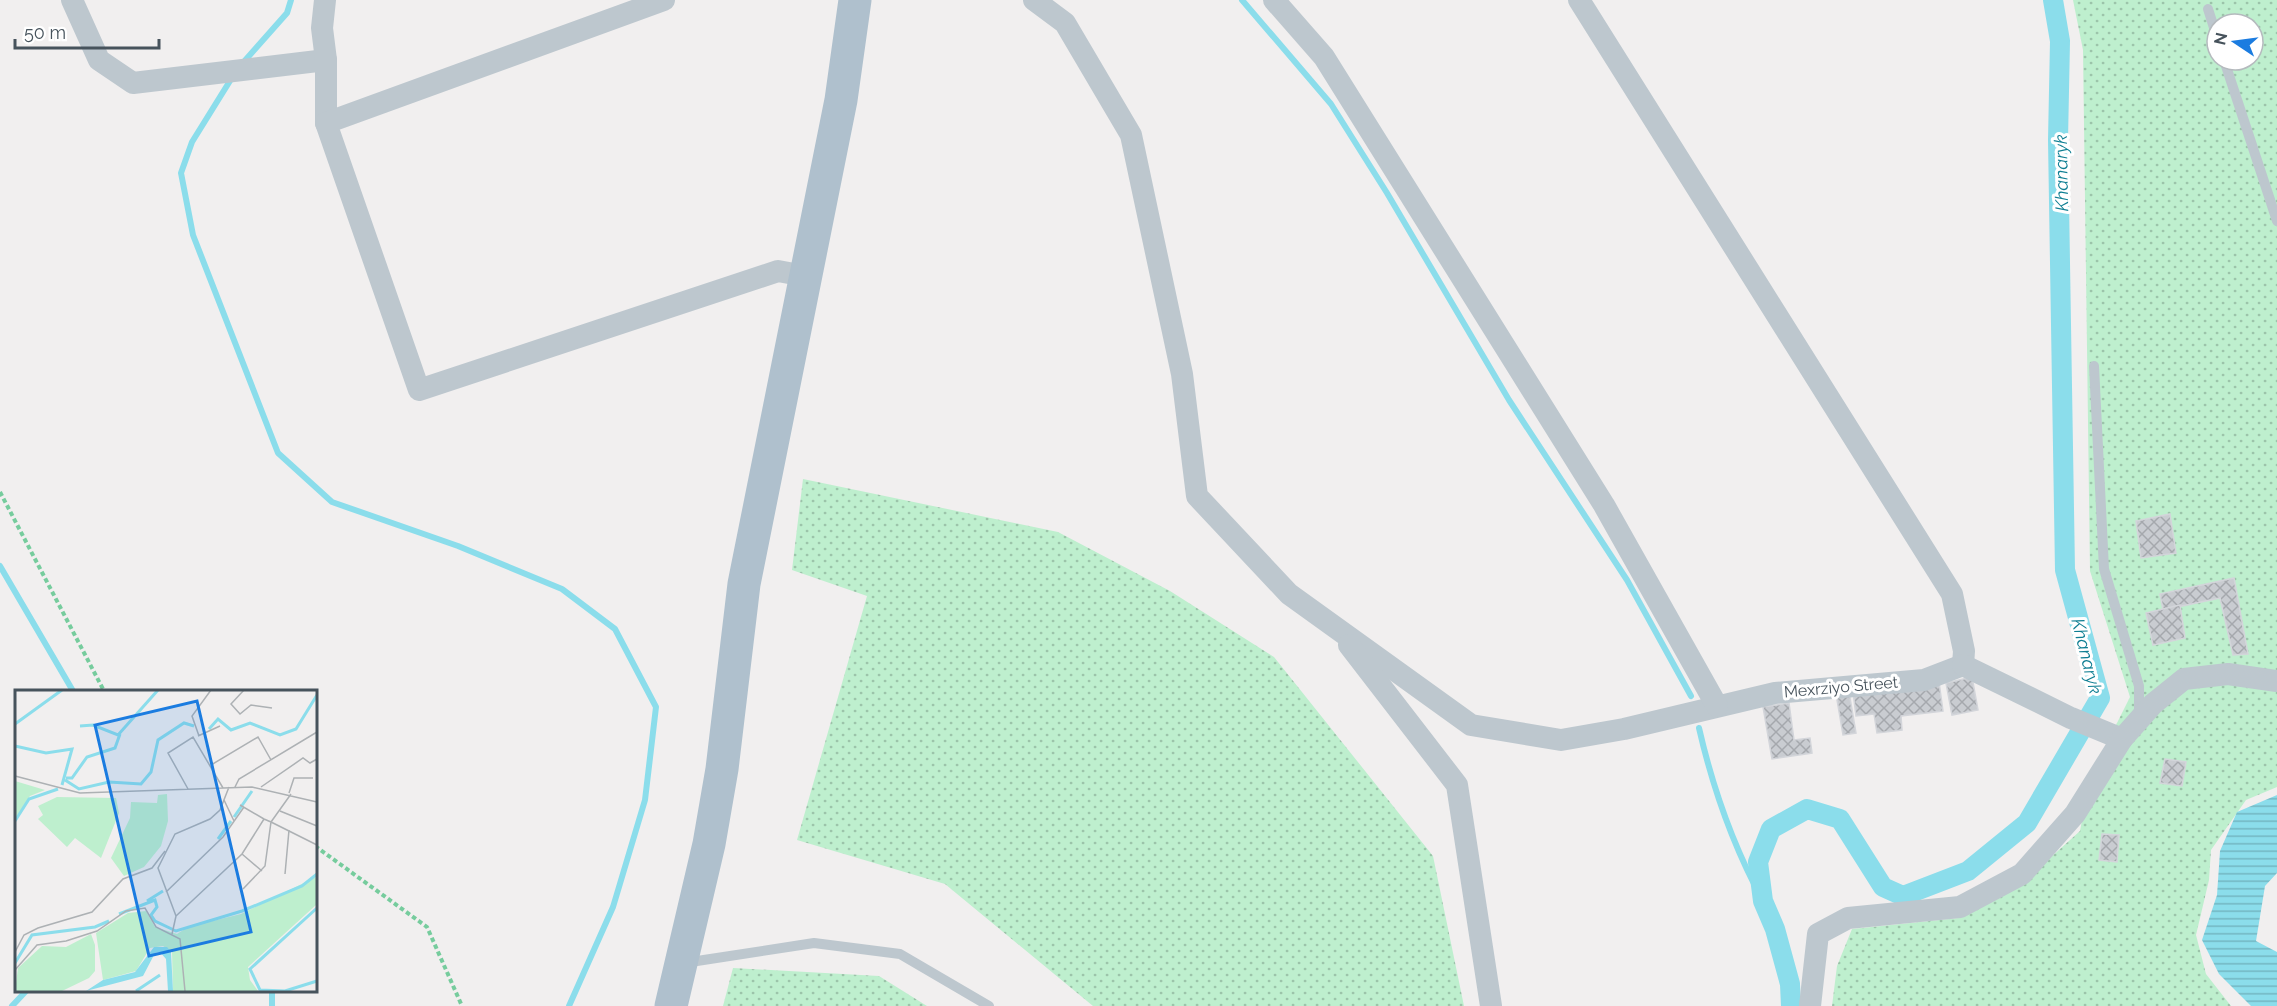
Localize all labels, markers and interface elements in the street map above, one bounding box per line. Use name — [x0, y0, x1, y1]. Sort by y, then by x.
scale bar — [15, 12, 159, 50]
north arrow — [2205, 12, 2265, 72]
text: 50 m — [24, 22, 66, 43]
text: N — [2210, 31, 2232, 47]
water label: Khanaryk — [2050, 134, 2072, 212]
water label: Khanaryk — [2067, 616, 2107, 696]
street label: Mexrziyo Street — [1783, 672, 1899, 701]
inset map — [15, 690, 316, 991]

